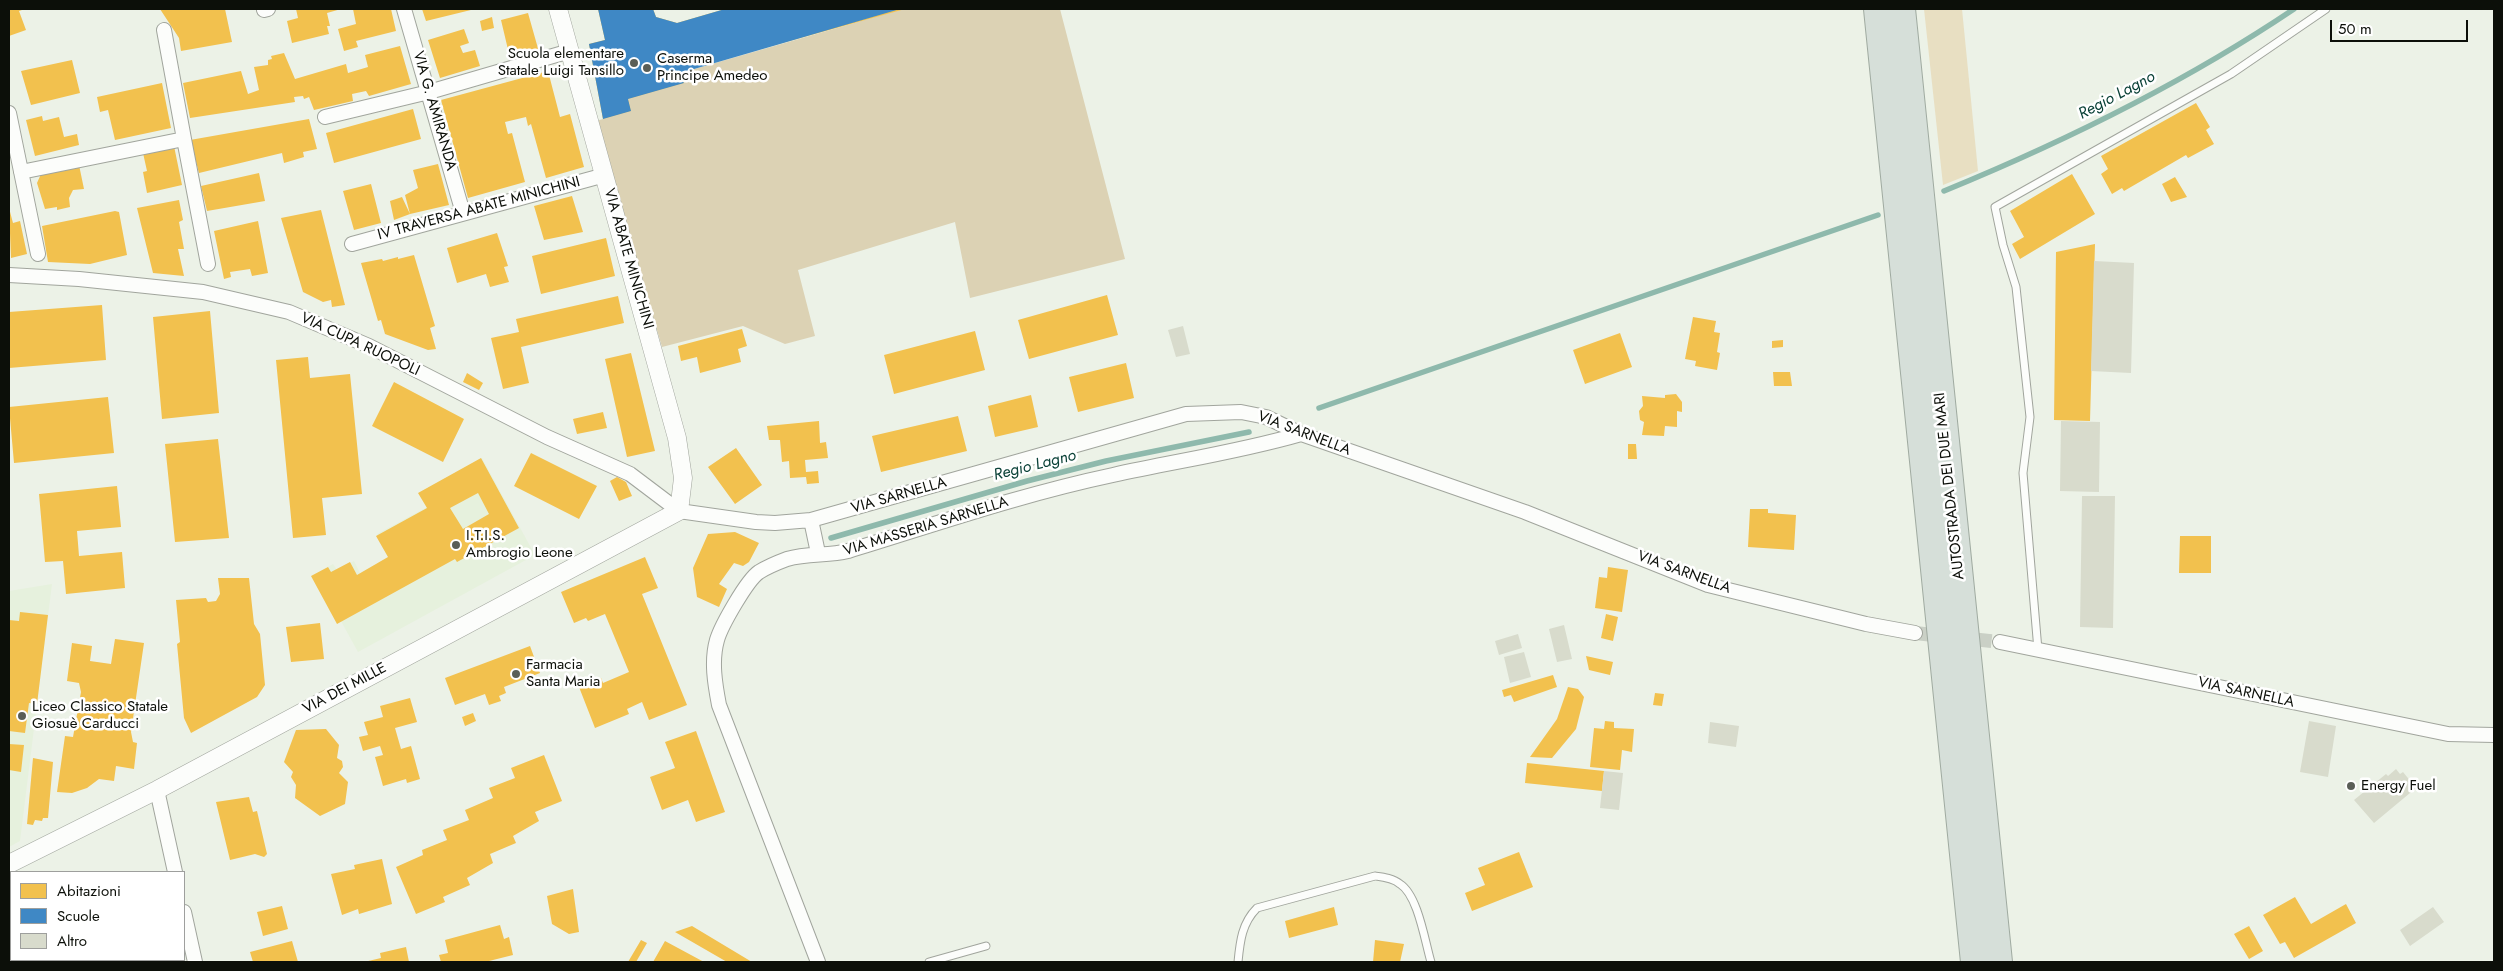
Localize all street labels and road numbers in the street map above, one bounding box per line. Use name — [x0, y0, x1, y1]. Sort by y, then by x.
street label: VIA G. AMIRANDA — [408, 49, 460, 173]
street label: IV TRAVERSA ABATE MINICHINI — [376, 173, 582, 245]
street label: VIA ABATE MINICHINI — [599, 186, 657, 332]
street label: VIA CUPA RUOPOLI — [298, 310, 422, 380]
street label: AUTOSTRADA DEI DUE MARI — [1931, 392, 1969, 580]
street label: VIA SARNELLA — [1255, 408, 1353, 460]
street label: VIA SARNELLA — [849, 474, 949, 518]
street label: VIA MASSERIA SARNELLA — [841, 493, 1011, 561]
street label: VIA SARNELLA — [1635, 548, 1733, 598]
street label: VIA DEI MILLE — [300, 659, 390, 719]
street label: VIA SARNELLA — [2196, 674, 2296, 712]

